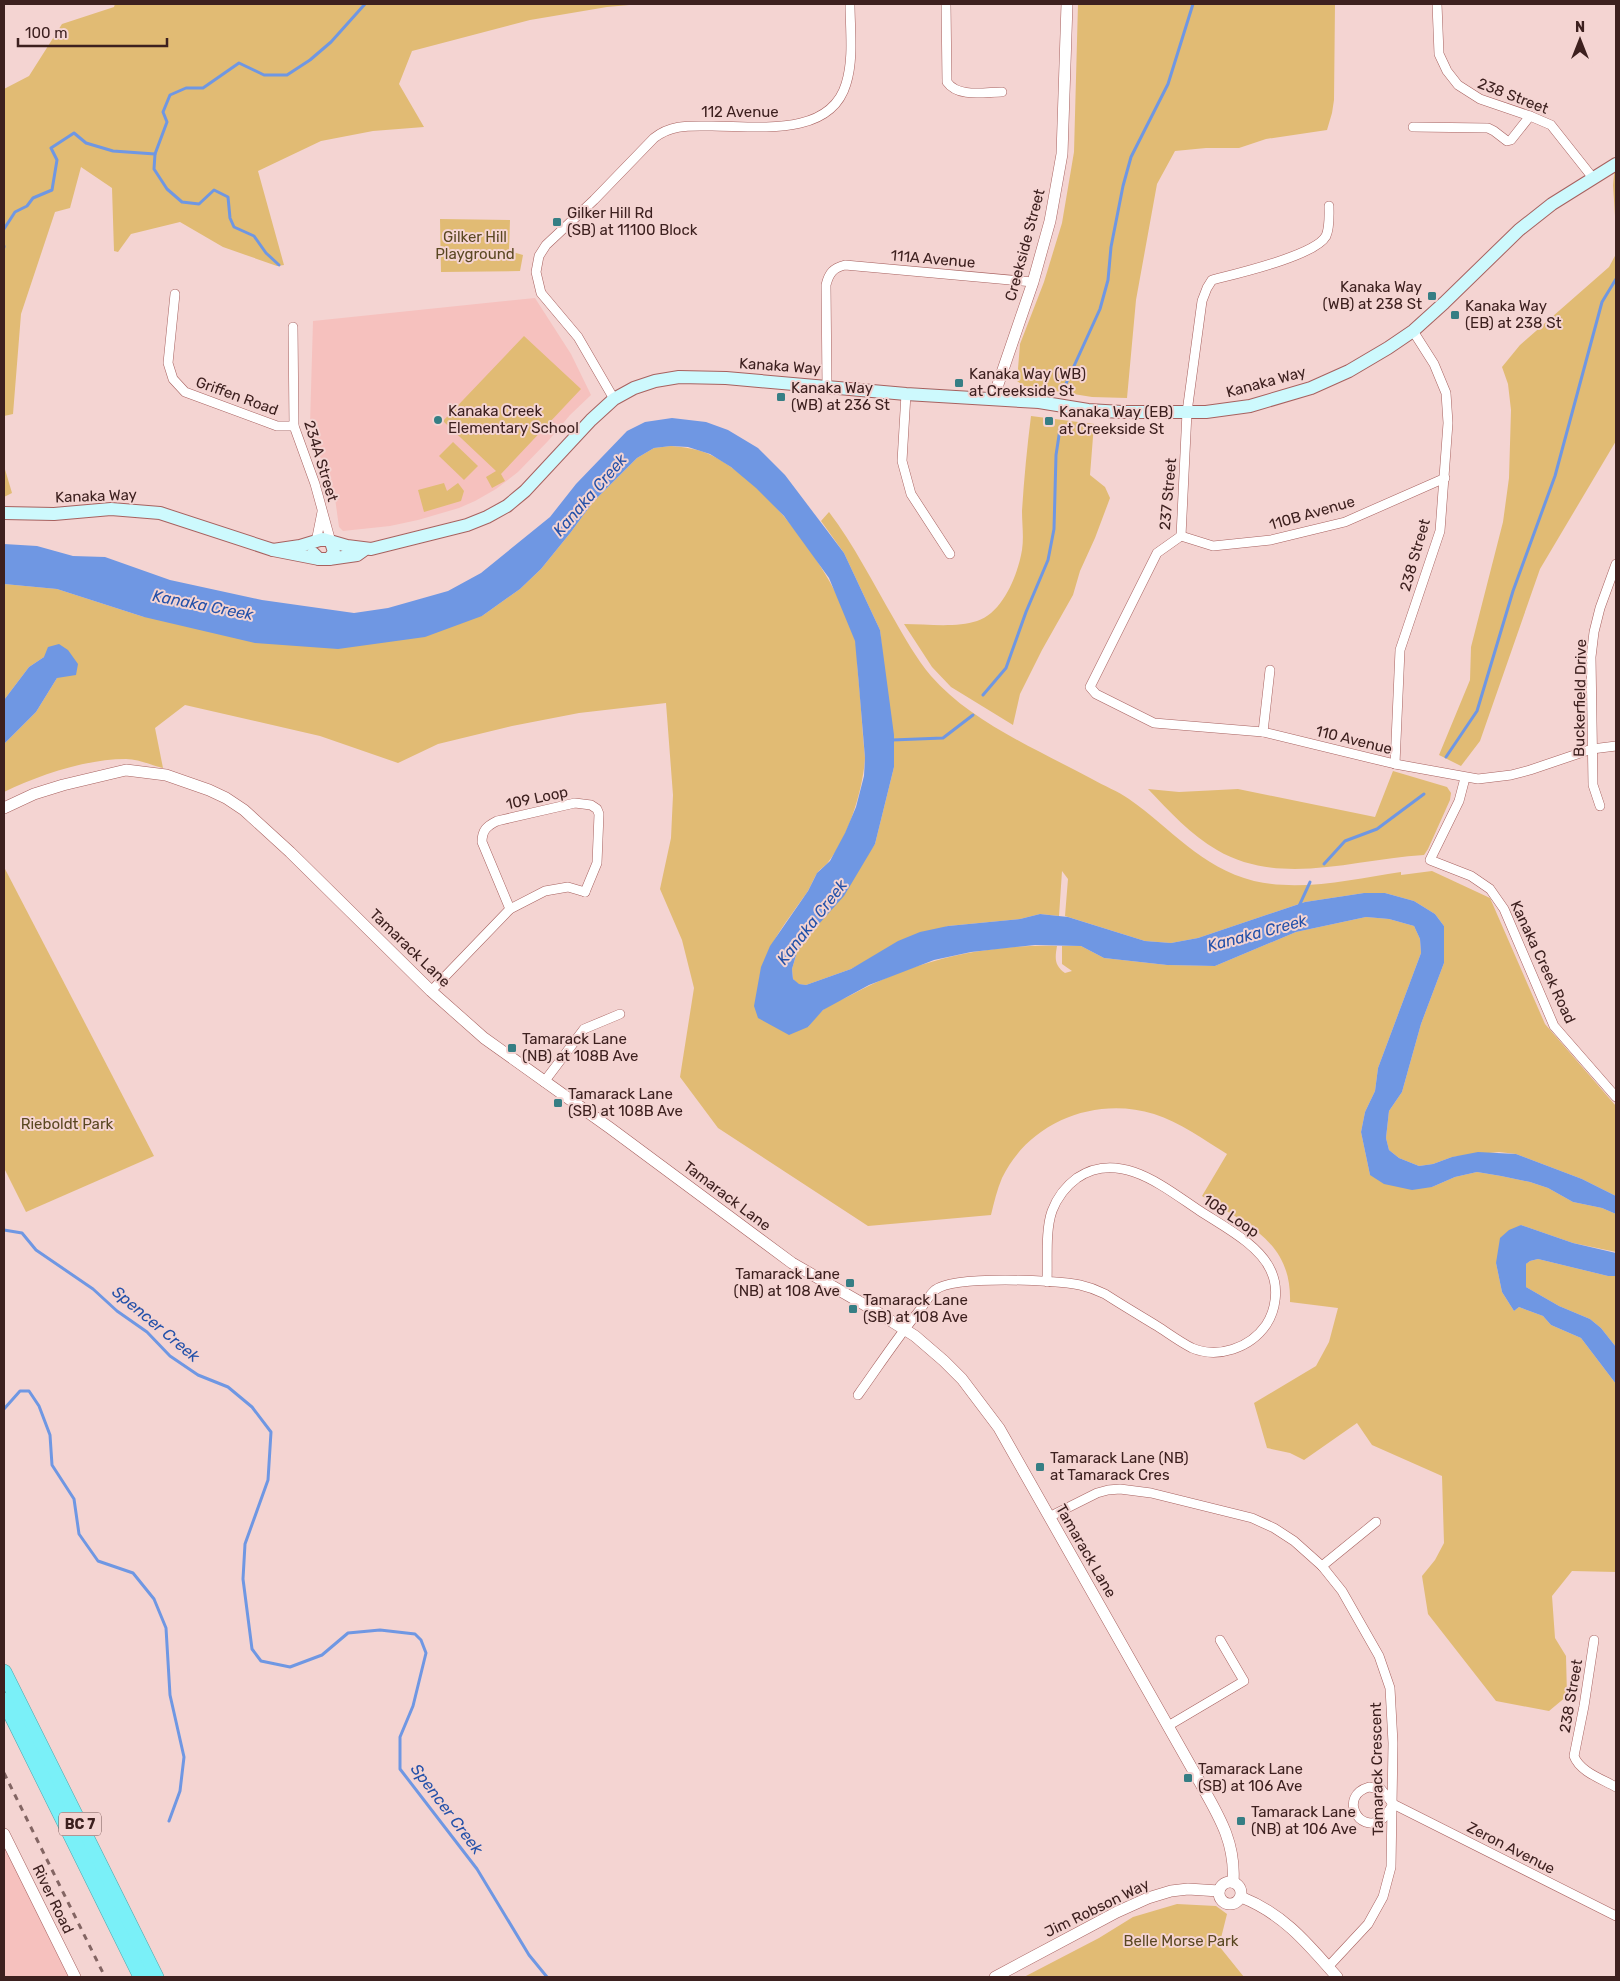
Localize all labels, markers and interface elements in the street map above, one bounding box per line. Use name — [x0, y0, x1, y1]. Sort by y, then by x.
scale bar — [18, 15, 166, 47]
north arrow — [1555, 15, 1605, 65]
text: N — [1575, 19, 1585, 36]
text: 100 m — [25, 24, 67, 42]
street label: 238 Street — [1475, 74, 1551, 118]
street label: 112 Avenue — [701, 103, 779, 121]
street label: Creekside Street — [1001, 187, 1049, 303]
place label: Gilker Hill Rd (SB) at 11100 Block — [567, 204, 698, 239]
marker: Gilker Hill Rd (SB) at 11100 Block — [551, 216, 563, 228]
park label: Gilker Hill Playground — [435, 228, 515, 263]
street label: 111A Avenue — [890, 246, 976, 272]
place label: Kanaka Way (WB) at 238 St — [1323, 278, 1422, 313]
marker: Kanaka Way (WB) at 238 St — [1426, 290, 1438, 302]
place label: Kanaka Way (EB) at 238 St — [1465, 297, 1562, 332]
marker: Kanaka Way (EB) at 238 St — [1449, 309, 1461, 321]
street label: Kanaka Way — [739, 354, 821, 378]
street label: Kanaka Way — [1224, 363, 1308, 401]
place label: Kanaka Way (WB) at Creekside St — [969, 365, 1086, 400]
street label: Griffen Road — [193, 373, 281, 419]
marker: Kanaka Way (WB) at Creekside St — [953, 377, 965, 389]
place label: Kanaka Way (WB) at 236 St — [791, 379, 890, 414]
marker: Kanaka Way (WB) at 236 St — [775, 391, 787, 403]
place label: Kanaka Creek Elementary School — [448, 402, 579, 437]
place label: Kanaka Way (EB) at Creekside St — [1059, 403, 1173, 438]
marker: Kanaka Creek Elementary School — [432, 414, 444, 426]
marker: Kanaka Way (EB) at Creekside St — [1043, 415, 1055, 427]
street label: 234A Street — [300, 418, 342, 504]
water label: Kanaka Creek — [549, 450, 631, 540]
street label: 237 Street — [1156, 457, 1180, 531]
street label: Kanaka Way — [55, 486, 137, 506]
street label: 110B Avenue — [1267, 492, 1357, 534]
street label: 238 Street — [1396, 517, 1434, 593]
water label: Kanaka Creek — [151, 586, 256, 624]
street label: Buckerfield Drive — [1570, 639, 1590, 757]
street label: 110 Avenue — [1314, 722, 1394, 758]
street label: 109 Loop — [504, 783, 570, 813]
water label: Kanaka Creek — [773, 875, 851, 968]
street label: Kanaka Creek Road — [1507, 898, 1579, 1026]
street label: Tamarack Lane — [366, 905, 454, 991]
water label: Kanaka Creek — [1205, 910, 1310, 955]
place label: Tamarack Lane (NB) at 108B Ave — [522, 1030, 638, 1065]
marker: Tamarack Lane (NB) at 108B Ave — [506, 1042, 518, 1054]
place label: Tamarack Lane (SB) at 108B Ave — [568, 1085, 683, 1120]
marker: Tamarack Lane (SB) at 108B Ave — [552, 1097, 564, 1109]
park label: Rieboldt Park — [21, 1115, 114, 1133]
street label: Tamarack Lane — [680, 1157, 774, 1235]
street label: 108 Loop — [1200, 1191, 1262, 1241]
place label: Tamarack Lane (NB) at 108 Ave — [734, 1265, 840, 1300]
marker: Tamarack Lane (NB) at 108 Ave — [844, 1277, 856, 1289]
water label: Spencer Creek — [108, 1282, 204, 1367]
place label: Tamarack Lane (SB) at 108 Ave — [863, 1291, 968, 1326]
marker: Tamarack Lane (SB) at 108 Ave — [847, 1303, 859, 1315]
place label: Tamarack Lane (NB) at Tamarack Cres — [1050, 1449, 1189, 1484]
marker: Tamarack Lane (NB) at Tamarack Cres — [1034, 1461, 1046, 1473]
street label: Tamarack Lane — [1052, 1501, 1120, 1601]
street label: 238 Street — [1556, 1658, 1586, 1734]
street label: Tamarack Crescent — [1367, 1702, 1387, 1836]
water label: Spencer Creek — [407, 1760, 488, 1859]
place label: Tamarack Lane (SB) at 106 Ave — [1198, 1760, 1303, 1795]
marker: Tamarack Lane (SB) at 106 Ave — [1182, 1772, 1194, 1784]
place label: Tamarack Lane (NB) at 106 Ave — [1251, 1803, 1357, 1838]
road number: BC 7 — [59, 1812, 101, 1836]
marker: Tamarack Lane (NB) at 106 Ave — [1235, 1815, 1247, 1827]
street label: Zeron Avenue — [1464, 1818, 1558, 1878]
street label: River Road — [29, 1862, 77, 1936]
street label: Jim Robson Way — [1042, 1875, 1152, 1941]
park label: Belle Morse Park — [1124, 1932, 1239, 1950]

